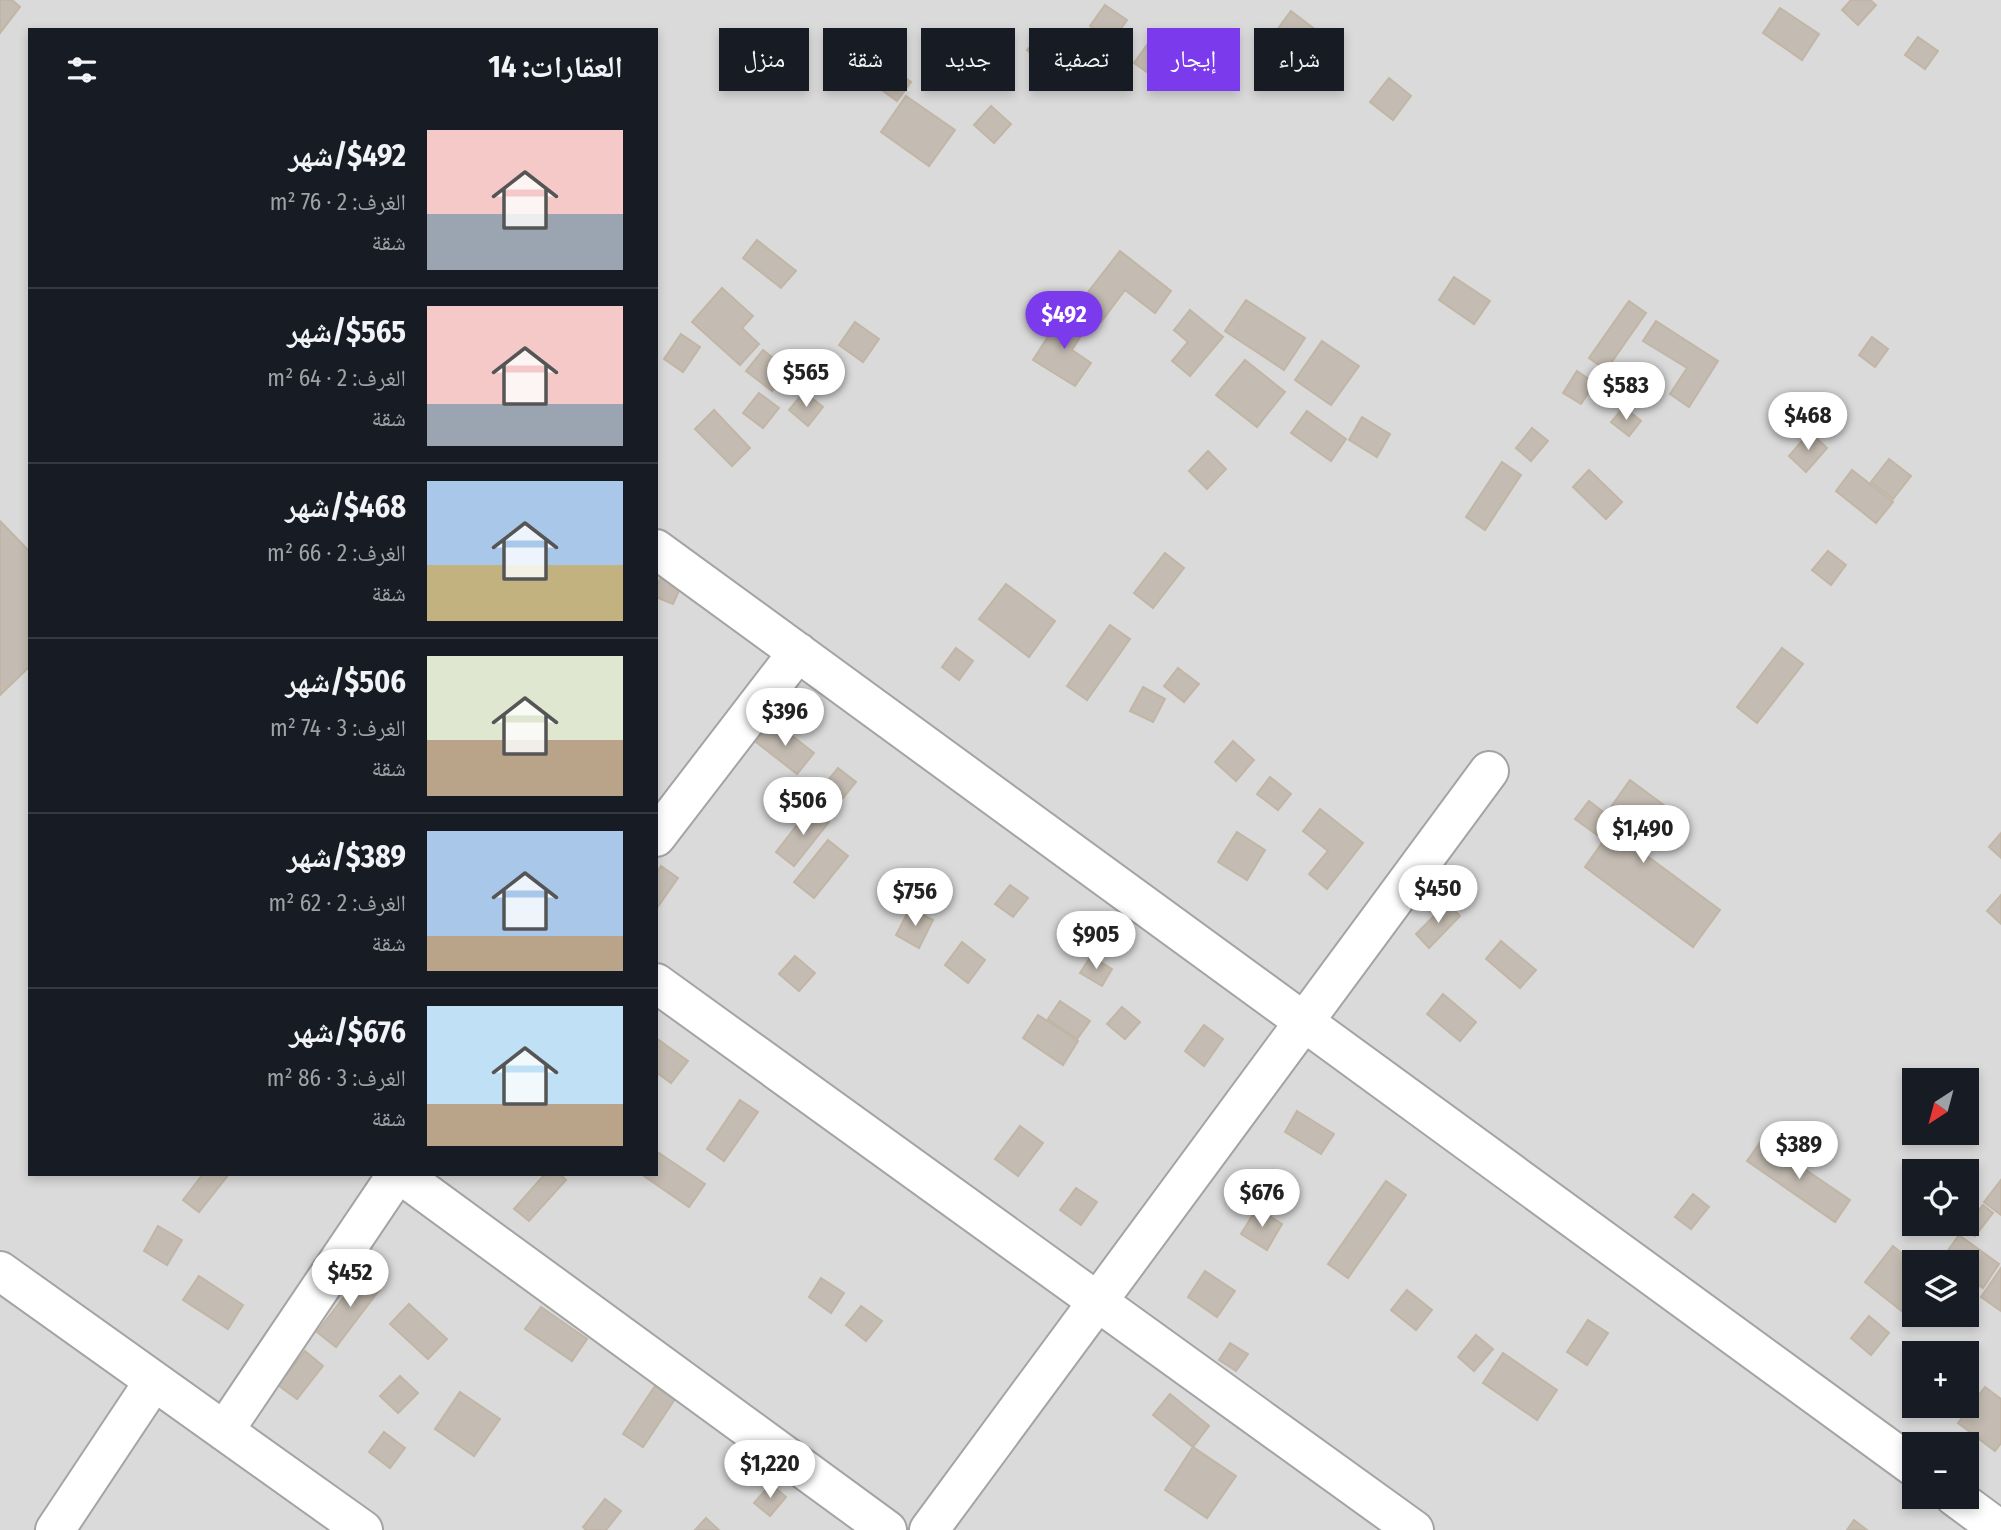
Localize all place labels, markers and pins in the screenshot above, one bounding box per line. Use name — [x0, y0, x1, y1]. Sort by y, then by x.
pin: $492 — [1023, 292, 1105, 351]
pin: $565 — [765, 350, 847, 409]
pin: $583 — [1585, 362, 1667, 422]
pin: $468 — [1767, 392, 1849, 452]
pin: $396 — [744, 688, 826, 748]
pin: $506 — [762, 778, 844, 837]
pin: $1,490 — [1586, 806, 1700, 865]
pin: $450 — [1397, 866, 1479, 925]
pin: $756 — [874, 869, 956, 928]
pin: $905 — [1055, 912, 1137, 971]
pin: $389 — [1758, 1122, 1840, 1181]
pin: $676 — [1221, 1170, 1303, 1229]
pin: $452 — [309, 1250, 391, 1309]
pin: $1,220 — [713, 1440, 827, 1500]

